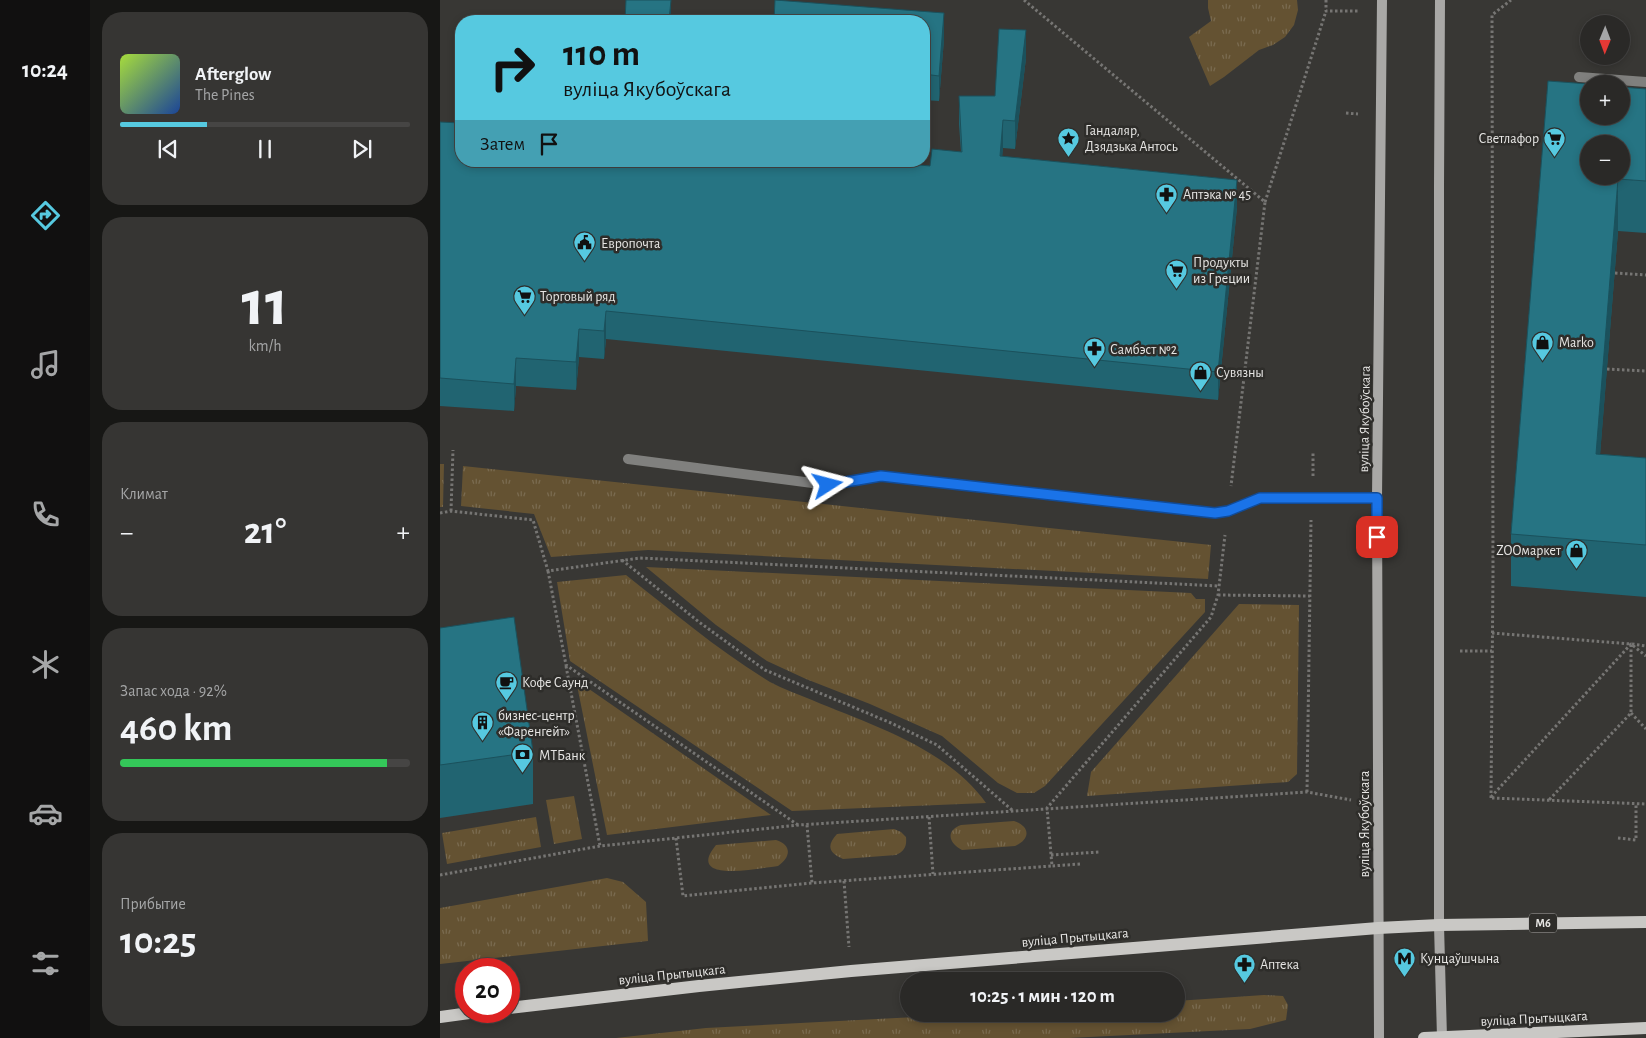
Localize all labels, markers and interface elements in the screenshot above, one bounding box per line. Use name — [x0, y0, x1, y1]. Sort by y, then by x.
north arrow — [1580, 15, 1630, 65]
map controls — [1580, 15, 1630, 185]
icon: right — [480, 35, 545, 100]
text: 110 m — [563, 37, 640, 72]
text: 10:24 — [22, 59, 68, 81]
text: Afterglow — [195, 65, 271, 84]
button: + — [1580, 75, 1630, 125]
text: вуліца Якубоўскага — [563, 78, 731, 100]
text: The Pines — [195, 87, 255, 103]
place label: Гандаляр, Дзядзька Антось — [1085, 124, 1178, 154]
place icon: Гандаляр, Дзядзька Антось — [1057, 126, 1081, 157]
supermarket icon: Светлафор — [1543, 126, 1567, 157]
icon: arrive — [535, 130, 563, 158]
place label: Светлафор — [1479, 132, 1539, 146]
icon: previous — [154, 135, 182, 163]
icon: pause — [251, 135, 279, 163]
icon: next — [348, 135, 376, 163]
text: Затем — [480, 135, 525, 154]
button: − — [1580, 135, 1630, 185]
pharmacy icon: Аптэка № 45 — [1155, 182, 1179, 213]
place label: Аптэка № 45 — [1183, 188, 1251, 202]
icon: directions — [28, 198, 63, 233]
public building icon: Европочта — [573, 231, 597, 262]
place label: Европочта — [601, 237, 661, 251]
place label: Продукты из Греции — [1193, 256, 1250, 286]
supermarket icon: Продукты из Греции — [1165, 258, 1189, 289]
text: 11 — [242, 272, 288, 337]
supermarket icon: Торговый ряд — [512, 284, 536, 315]
place label: Торговый ряд — [540, 290, 616, 304]
shop icon: Marko — [1531, 330, 1555, 361]
place label: Marko — [1559, 336, 1594, 350]
pharmacy icon: Самбэст №2 — [1082, 337, 1106, 368]
text: km/h — [248, 338, 282, 354]
place label: Самбэст №2 — [1110, 343, 1177, 357]
icon: music — [28, 347, 63, 382]
shop icon: Сувязны — [1188, 360, 1212, 391]
street label: вуліца Якубоўскага — [1357, 365, 1373, 473]
place label: Сувязны — [1216, 366, 1264, 380]
position arrow — [801, 458, 853, 510]
text: Климат — [120, 486, 168, 502]
icon: phone — [28, 497, 63, 532]
text: 21° — [244, 513, 286, 551]
pin — [1356, 516, 1398, 558]
text: − — [120, 519, 133, 547]
text: + — [397, 519, 410, 547]
icon: arrive — [1363, 523, 1391, 551]
shop icon: ZOOмаркет — [1565, 538, 1589, 569]
place label: ZOOмаркет — [1496, 544, 1562, 558]
icon: climate — [28, 647, 63, 682]
cafe icon: Кофе Саунд — [494, 670, 518, 701]
place label: Кофе Саунд — [522, 676, 588, 690]
text: Запас хода · 92% — [120, 683, 227, 699]
place label: бизнес-центр «Фаренгейт» — [498, 709, 575, 739]
text: 460 km — [120, 710, 232, 748]
building icon: бизнес-центр «Фаренгейт» — [470, 711, 494, 742]
bank icon: МТБанк — [511, 743, 535, 774]
place label: МТБанк — [539, 749, 586, 763]
street label: вуліца Якубоўскага — [1358, 770, 1372, 877]
icon: car — [28, 796, 63, 831]
text: Прибытие — [120, 896, 186, 912]
road number: М6 — [1529, 914, 1557, 932]
text: 10:25 — [120, 923, 197, 961]
street label: вуліца Прытыцкага — [1021, 926, 1130, 950]
icon: filters — [28, 946, 63, 981]
metro station icon: Кунцаўшчына — [1392, 946, 1416, 977]
pharmacy icon: Аптека — [1232, 952, 1256, 983]
place label: Кунцаўшчына — [1420, 952, 1500, 966]
speed limit sign: 20 — [455, 958, 520, 1023]
place label: Аптека — [1260, 958, 1300, 972]
street label: вуліца Прытыцкага — [618, 962, 727, 988]
text: 10:25 · 1 мин · 120 m — [970, 987, 1115, 1006]
street label: вуліца Прытыцкага — [1480, 1009, 1589, 1029]

